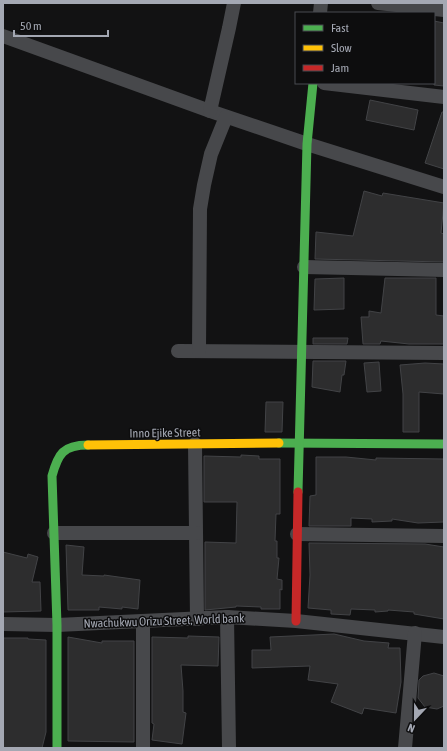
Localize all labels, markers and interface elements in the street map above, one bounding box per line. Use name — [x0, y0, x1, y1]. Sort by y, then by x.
scale bar — [14, 12, 108, 38]
legend — [295, 12, 435, 84]
text: 50 m — [20, 19, 42, 33]
text: Fast — [331, 21, 349, 35]
text: Slow — [331, 41, 352, 55]
text: Jam — [331, 61, 349, 75]
street label: Inno Ejike Street — [129, 425, 201, 441]
street label: Nwachukwu Orizu Street, World bank — [83, 611, 245, 631]
north arrow — [395, 699, 435, 739]
text: N — [406, 721, 417, 735]

